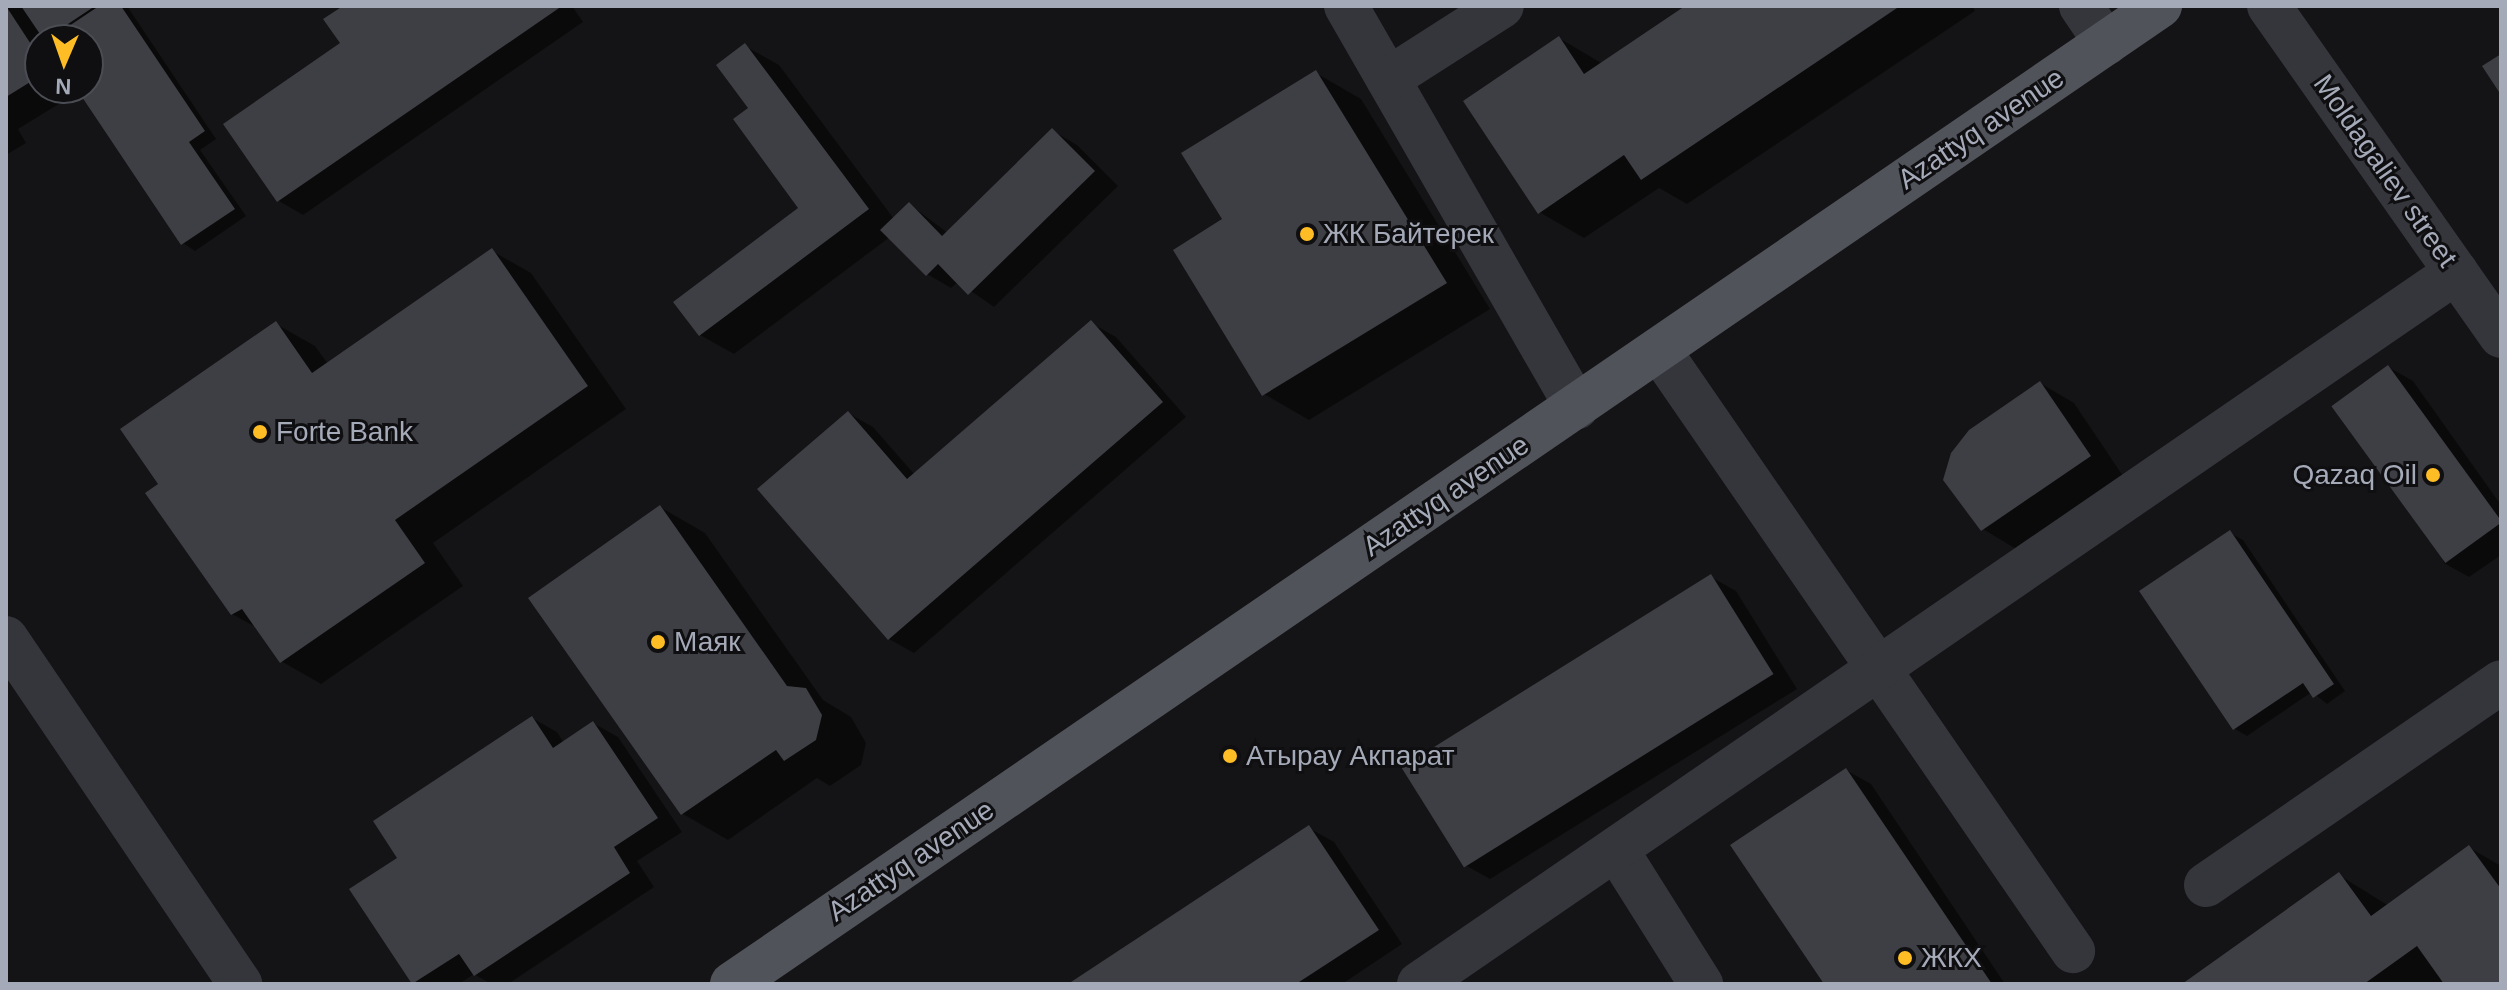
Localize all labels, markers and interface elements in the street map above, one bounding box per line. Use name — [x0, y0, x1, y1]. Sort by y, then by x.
north arrow — [24, 24, 104, 104]
street label: Azattyq avenue — [1892, 61, 2070, 197]
street label: Moldagaliev street — [2306, 68, 2464, 274]
text: N — [55, 74, 72, 99]
place label: ЖК Байтерек — [1323, 217, 1494, 251]
marker: ЖК Байтерек — [1298, 225, 1316, 243]
place label: Forte Bank — [276, 415, 413, 449]
marker: Forte Bank — [251, 423, 269, 441]
street label: Azattyq avenue — [1357, 428, 1535, 564]
place label: Qazaq Oil — [2293, 458, 2417, 492]
marker: Qazaq Oil — [2424, 466, 2442, 484]
place label: Маяк — [674, 625, 741, 659]
marker: Маяк — [649, 633, 667, 651]
place label: Атырау Акпарат — [1246, 739, 1455, 773]
marker: Атырау Акпарат — [1221, 747, 1239, 765]
street label: Azattyq avenue — [822, 793, 1000, 929]
place label: ЖКХ — [1921, 941, 1982, 975]
marker: ЖКХ — [1896, 949, 1914, 967]

